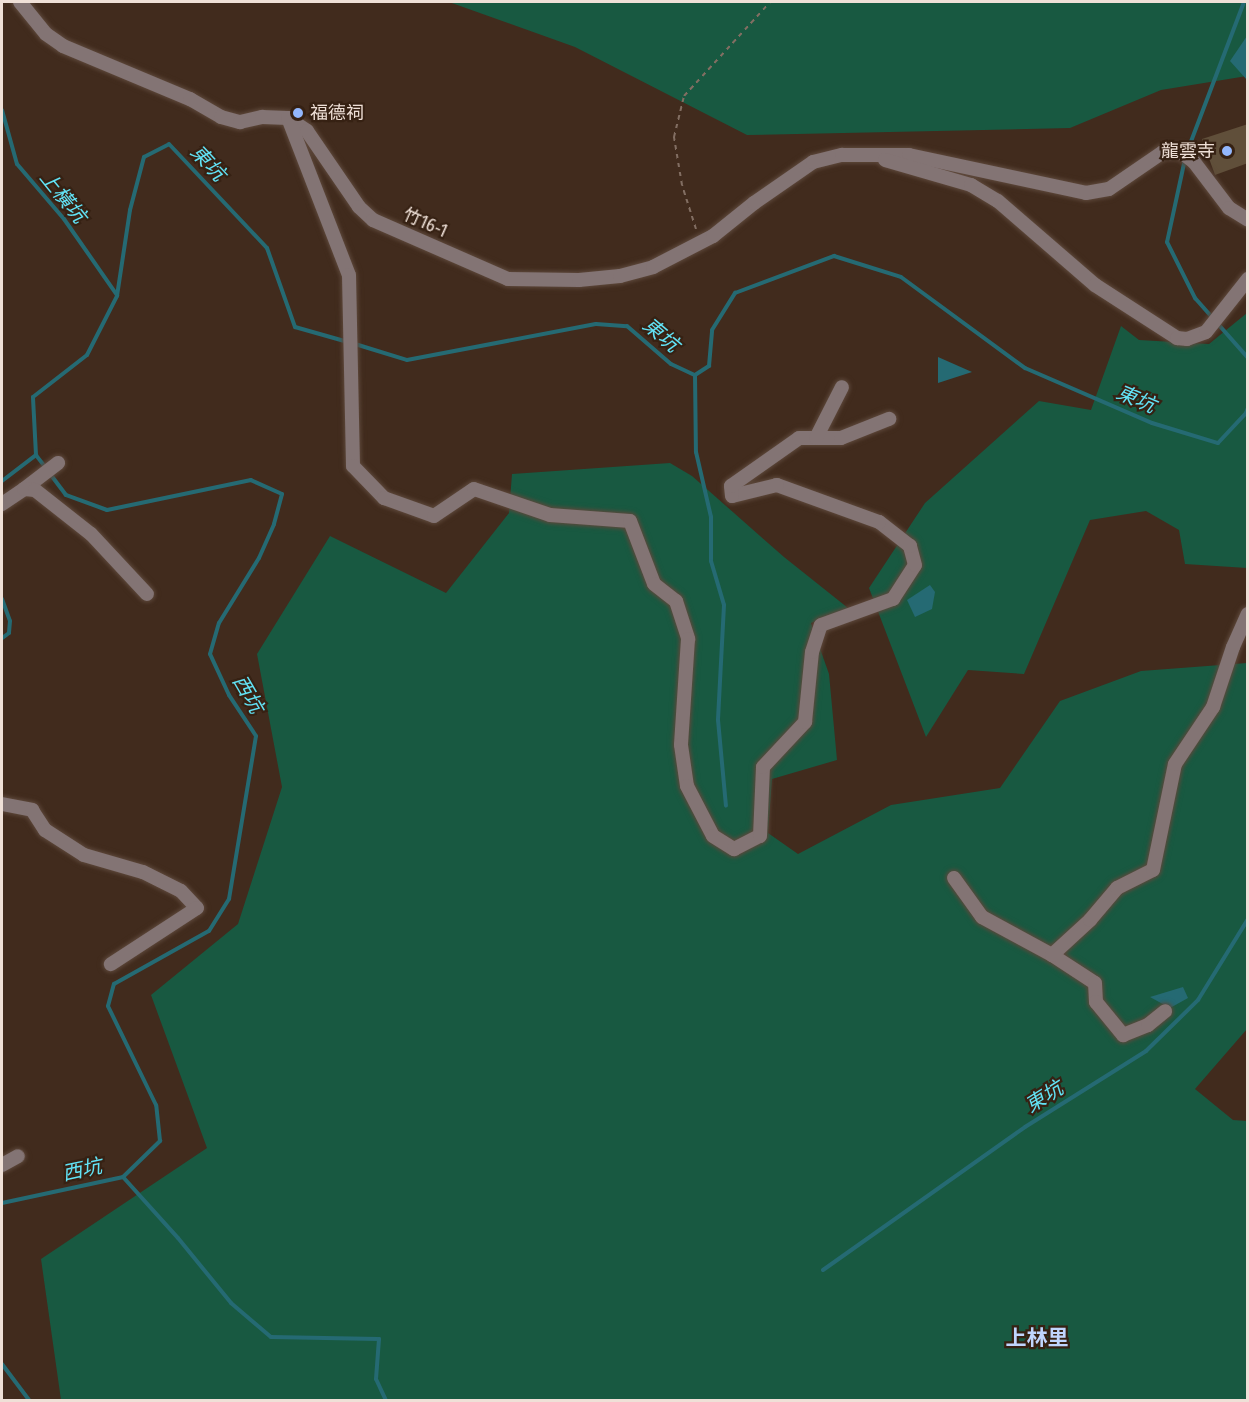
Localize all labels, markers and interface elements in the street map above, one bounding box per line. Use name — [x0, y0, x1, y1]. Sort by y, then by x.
place label: 福德祠 — [310, 102, 364, 124]
marker: 福德祠 — [291, 106, 305, 120]
water label: 東坑 — [186, 140, 230, 186]
place label: 龍雲寺 — [1161, 140, 1215, 162]
marker: 龍雲寺 — [1220, 144, 1234, 158]
water label: 上橫坑 — [35, 166, 91, 228]
street label: 竹16-1 — [399, 204, 451, 242]
water label: 東坑 — [638, 313, 684, 357]
water label: 東坑 — [1113, 380, 1159, 418]
water label: 西坑 — [228, 671, 268, 717]
water label: 東坑 — [1021, 1076, 1067, 1118]
water label: 西坑 — [60, 1154, 104, 1186]
district label: 上林里 — [1006, 1325, 1068, 1351]

